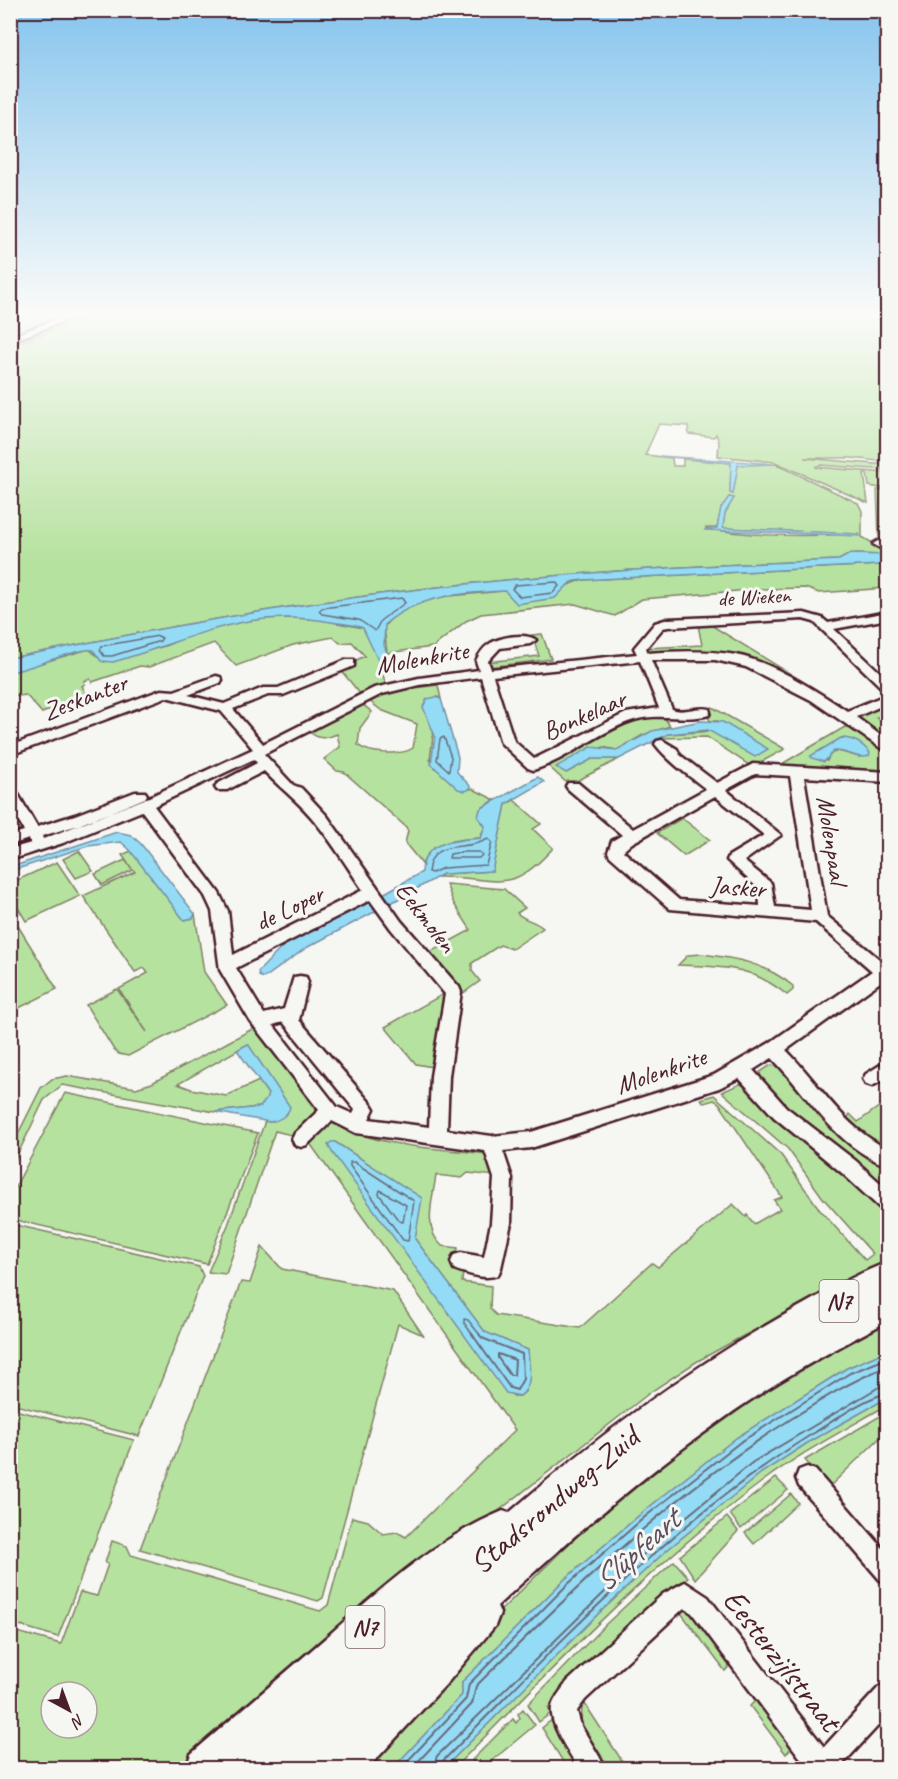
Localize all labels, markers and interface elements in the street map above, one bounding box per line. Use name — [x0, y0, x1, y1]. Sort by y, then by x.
street label: de Wieken — [717, 581, 792, 613]
street label: Molenkrite — [373, 633, 473, 682]
street label: Zeskanter — [38, 665, 133, 728]
street label: Bonkelaar — [537, 681, 633, 748]
street label: Molenpaal — [809, 794, 856, 891]
street label: Jasker — [707, 868, 769, 906]
street label: Eekmolen — [388, 875, 465, 960]
street label: de Loper — [249, 876, 331, 939]
street label: Molenkrite — [612, 1039, 713, 1102]
road number: N7 — [820, 1280, 858, 1322]
street label: Stadsrondweg-Zuid — [461, 1414, 651, 1583]
water label: Slûpfeart — [584, 1496, 693, 1600]
street label: Eesterzijlstraat — [714, 1581, 852, 1742]
road number: N7 — [346, 1606, 385, 1648]
north arrow — [39, 1680, 99, 1740]
text: N — [66, 1710, 88, 1733]

